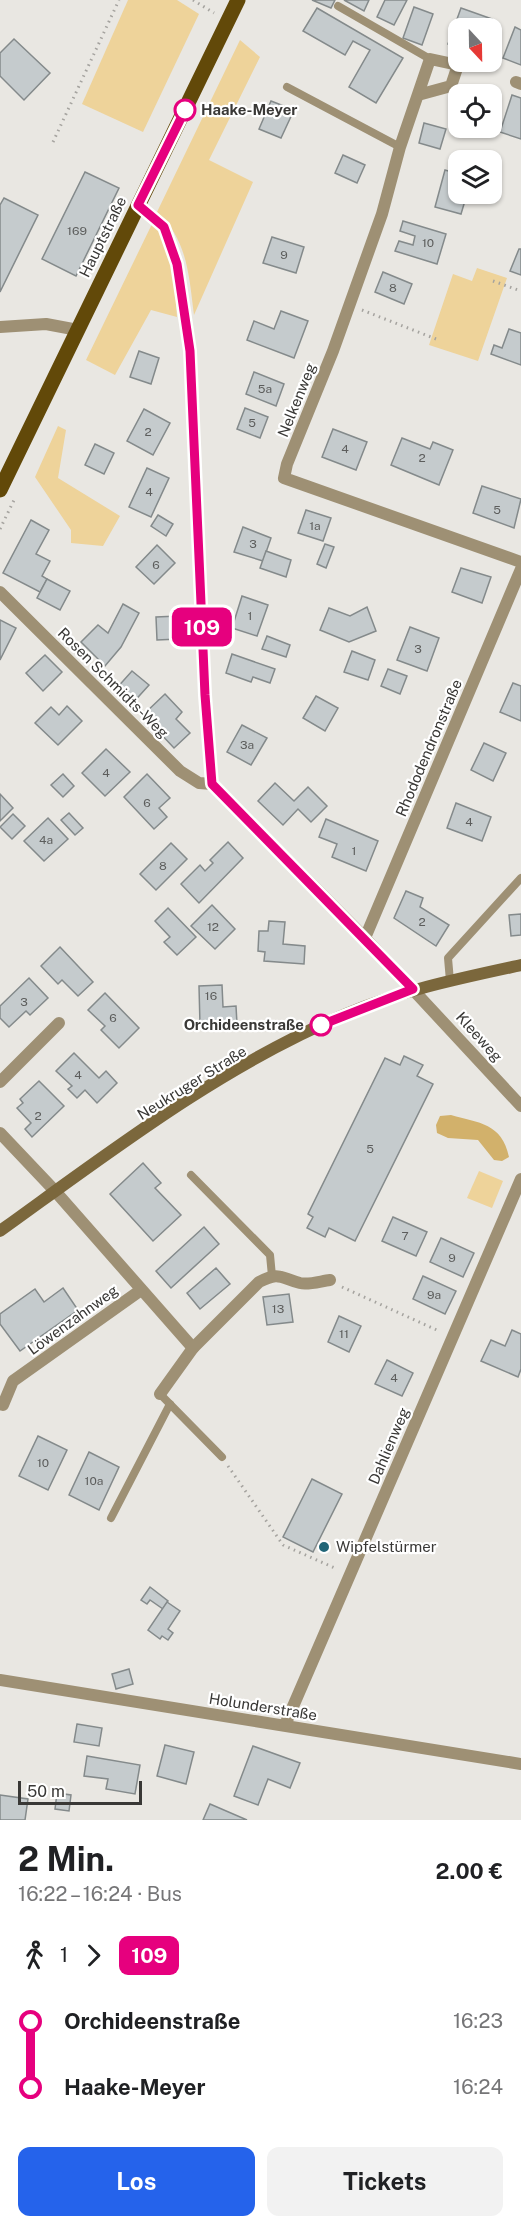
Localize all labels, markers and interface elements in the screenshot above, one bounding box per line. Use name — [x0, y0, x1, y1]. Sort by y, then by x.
north arrow — [448, 18, 502, 72]
map controls — [448, 18, 502, 204]
button: locate — [448, 84, 502, 138]
marker: Haake-Meyer — [174, 99, 196, 121]
place label: Haake-Meyer — [201, 101, 298, 118]
button: layers — [448, 150, 502, 204]
street label: Hauptstraße — [76, 194, 129, 280]
house number: 169 — [67, 224, 87, 238]
house number: 10 — [422, 236, 434, 250]
house number: 9 — [280, 248, 288, 262]
house number: 8 — [389, 281, 397, 295]
street label: Nelkenweg — [274, 360, 319, 439]
house number: 5a — [258, 382, 272, 396]
house number: 5 — [248, 416, 256, 430]
house number: 2 — [144, 425, 152, 439]
house number: 4 — [341, 442, 349, 456]
house number: 2 — [418, 451, 426, 465]
house number: 4 — [145, 485, 153, 499]
house number: 5 — [493, 503, 501, 517]
house number: 1a — [309, 519, 321, 533]
house number: 3 — [249, 537, 257, 551]
house number: 6 — [152, 558, 160, 572]
line badge: 109 — [168, 608, 236, 646]
house number: 1 — [248, 609, 252, 623]
text: 109 — [184, 615, 220, 640]
street label: Rosen Schmidts-Weg — [55, 624, 172, 741]
house number: 3 — [414, 642, 422, 656]
street label: Rhododendronstraße — [392, 677, 465, 819]
house number: 3a — [240, 738, 254, 752]
house number: 4 — [102, 766, 110, 780]
house number: 6 — [143, 796, 151, 810]
house number: 4 — [465, 815, 473, 829]
house number: 4a — [39, 833, 53, 847]
house number: 1 — [352, 844, 356, 858]
house number: 8 — [159, 859, 167, 873]
house number: 2 — [418, 915, 426, 929]
house number: 12 — [207, 920, 219, 934]
house number: 16 — [205, 989, 217, 1003]
house number: 3 — [20, 995, 28, 1009]
street label: Kleeweg — [453, 1008, 506, 1065]
house number: 6 — [109, 1011, 117, 1025]
marker: Orchideenstraße — [310, 1014, 332, 1036]
place label: Orchideenstraße — [184, 1016, 304, 1033]
street label: Neukruger Straße — [134, 1042, 249, 1123]
house number: 4 — [74, 1068, 82, 1082]
house number: 2 — [34, 1109, 42, 1123]
house number: 5 — [366, 1142, 374, 1156]
house number: 7 — [401, 1229, 409, 1243]
house number: 9 — [448, 1251, 456, 1265]
street label: Löwenzahnweg — [24, 1281, 121, 1358]
house number: 9a — [427, 1288, 441, 1302]
house number: 13 — [272, 1302, 284, 1316]
house number: 11 — [339, 1327, 349, 1341]
house number: 4 — [390, 1371, 398, 1385]
street label: Dahlienweg — [365, 1405, 412, 1487]
house number: 10 — [37, 1456, 49, 1470]
house number: 10a — [85, 1474, 103, 1488]
place label: Wipfelstürmer — [336, 1538, 437, 1555]
marker: Wipfelstürmer — [317, 1540, 331, 1554]
street label: Holunderstraße — [208, 1690, 318, 1723]
scale bar — [18, 1778, 142, 1806]
text: 50 m — [27, 1782, 65, 1801]
text: 2 Min. — [18, 1840, 114, 1878]
text: 2.00 € — [436, 1858, 503, 1884]
text: 16:22 – 16:24 · Bus — [18, 1882, 182, 1906]
icon: walk — [18, 1939, 51, 1972]
icon: forward — [77, 1939, 110, 1972]
text: 1 — [60, 1943, 68, 1967]
text: 109 — [131, 1943, 167, 1968]
text: Orchideenstraße — [64, 2008, 240, 2034]
text: 16:23 — [453, 2009, 503, 2033]
text: Haake-Meyer — [64, 2074, 206, 2100]
text: 16:24 — [453, 2075, 503, 2099]
button: Los — [18, 2147, 255, 2216]
button: Tickets — [267, 2147, 503, 2216]

